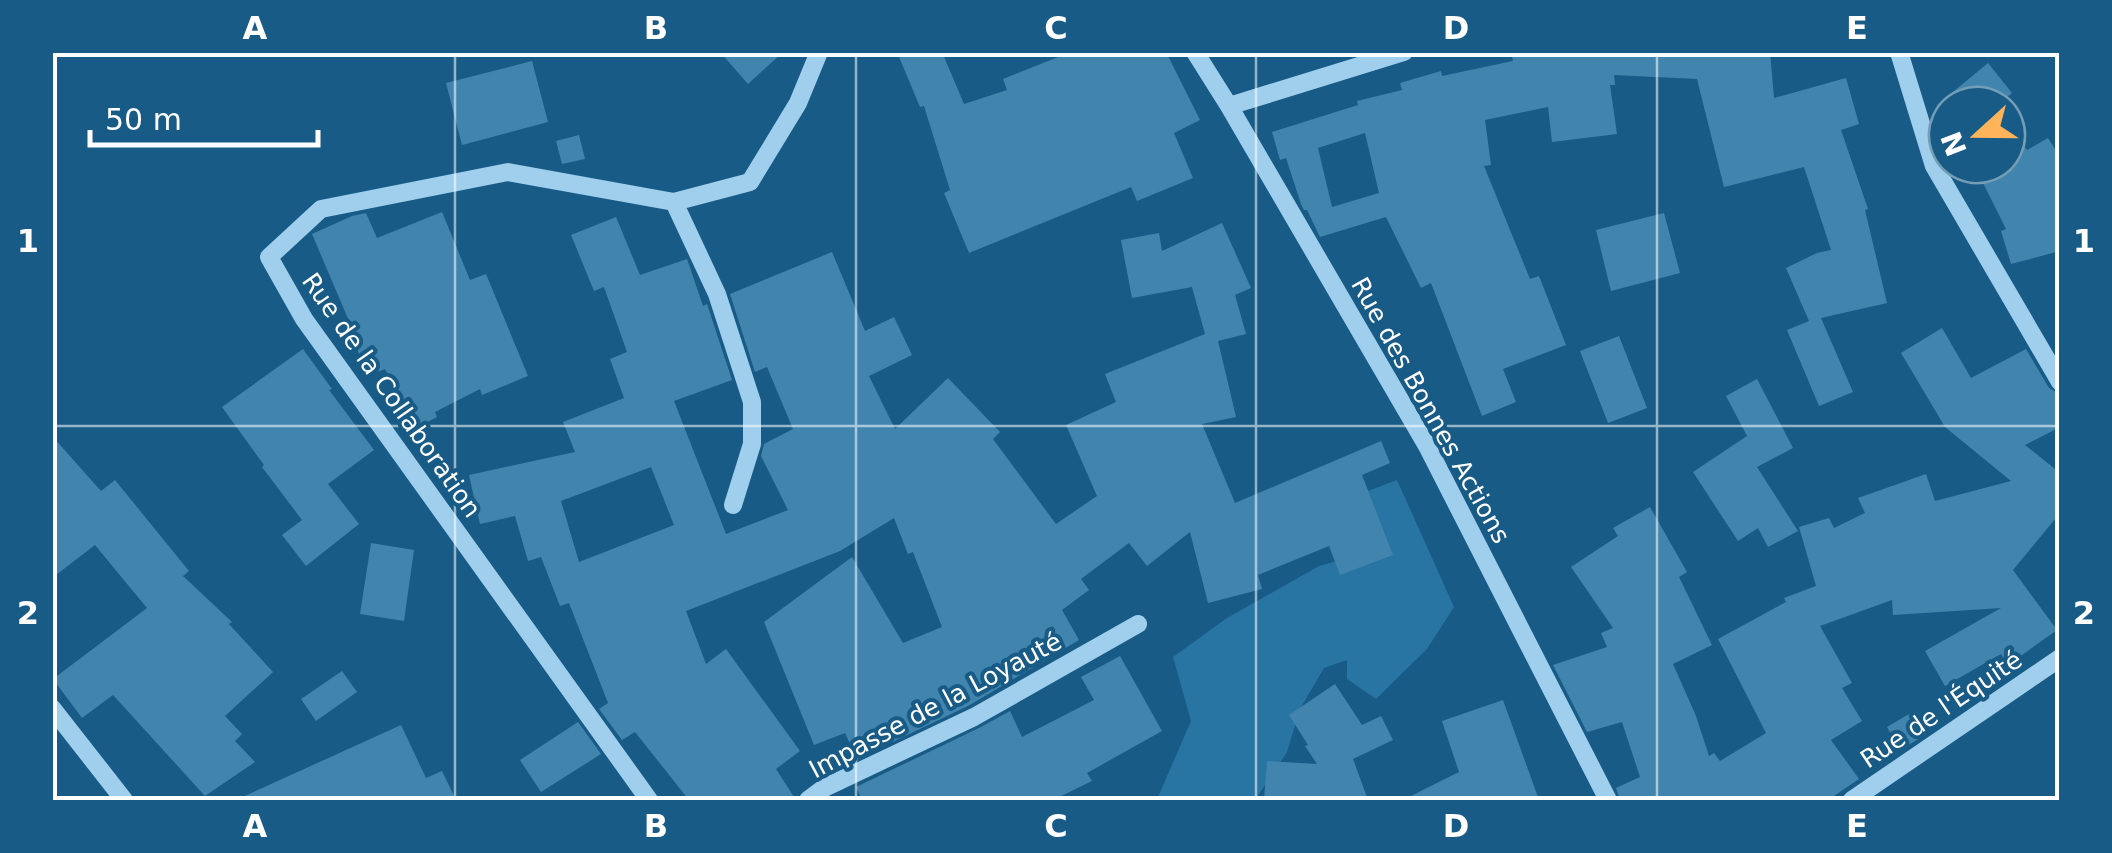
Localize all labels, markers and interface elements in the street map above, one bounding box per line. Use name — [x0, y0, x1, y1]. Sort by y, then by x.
text: A — [243, 9, 268, 47]
text: B — [644, 9, 668, 47]
text: C — [1044, 9, 1068, 47]
text: D — [1443, 9, 1469, 47]
text: E — [1846, 9, 1868, 47]
scale bar — [90, 85, 318, 147]
north arrow — [1927, 85, 2027, 185]
text: 50 m — [105, 102, 182, 137]
text: N — [1935, 127, 1974, 161]
text: 1 — [17, 222, 39, 260]
text: 1 — [2073, 222, 2095, 260]
street label: Rue de la Collaboration — [296, 268, 487, 523]
street label: Rue des Bonnes Actions — [1345, 272, 1516, 548]
text: 2 — [17, 594, 39, 632]
text: 2 — [2073, 594, 2095, 632]
street label: Impasse de la Loyauté — [804, 627, 1066, 784]
street label: Rue de l'Équité — [1855, 645, 2027, 774]
text: A — [243, 807, 268, 845]
text: B — [644, 807, 668, 845]
text: C — [1044, 807, 1068, 845]
text: D — [1443, 807, 1469, 845]
text: E — [1846, 807, 1868, 845]

